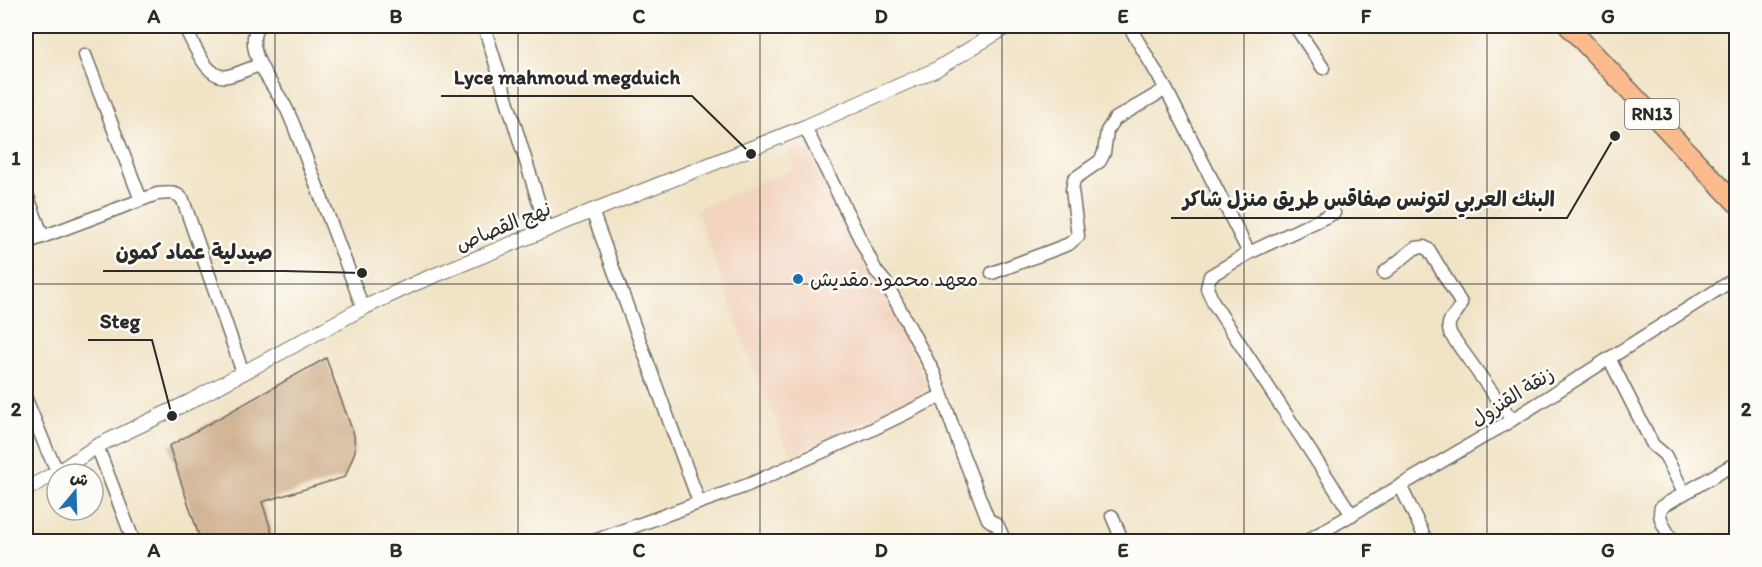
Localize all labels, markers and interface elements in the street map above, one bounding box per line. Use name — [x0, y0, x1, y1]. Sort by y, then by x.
text: A — [147, 4, 161, 28]
text: B — [390, 4, 403, 28]
text: C — [633, 4, 646, 28]
text: D — [874, 4, 888, 28]
text: E — [1117, 4, 1129, 28]
text: F — [1361, 4, 1372, 28]
text: G — [1601, 4, 1615, 28]
callout: Lyce mahmoud megduich — [441, 57, 692, 96]
text: Lyce mahmoud megduich — [454, 64, 680, 90]
road number: RN13 — [1625, 99, 1679, 129]
text: 1 — [11, 146, 21, 170]
text: 1 — [1741, 146, 1751, 170]
callout: البنك العربي لتونس صفاقس طريق منزل شاكر — [1171, 179, 1567, 218]
text: البنك العربي لتونس صفاقس طريق منزل شاكر — [1181, 186, 1555, 218]
street label: نهج القصاص — [452, 196, 555, 258]
callout: صيدلية عماد كمون — [103, 232, 284, 271]
text: صيدلية عماد كمون — [115, 239, 273, 265]
place label: معهد محمود مقديش — [810, 267, 978, 291]
marker: معهد محمود مقديش — [791, 272, 805, 286]
callout: Steg — [88, 301, 152, 340]
text: Steg — [100, 308, 141, 334]
street label: زنقة القنزول — [1466, 361, 1559, 432]
text: 2 — [11, 397, 22, 421]
text: 2 — [1741, 397, 1752, 421]
north arrow — [45, 462, 105, 522]
text: ش — [68, 466, 91, 490]
text: A — [147, 538, 161, 562]
text: B — [390, 538, 403, 562]
text: C — [633, 538, 646, 562]
text: D — [874, 538, 888, 562]
text: E — [1117, 538, 1129, 562]
text: F — [1361, 538, 1372, 562]
text: G — [1601, 538, 1615, 562]

